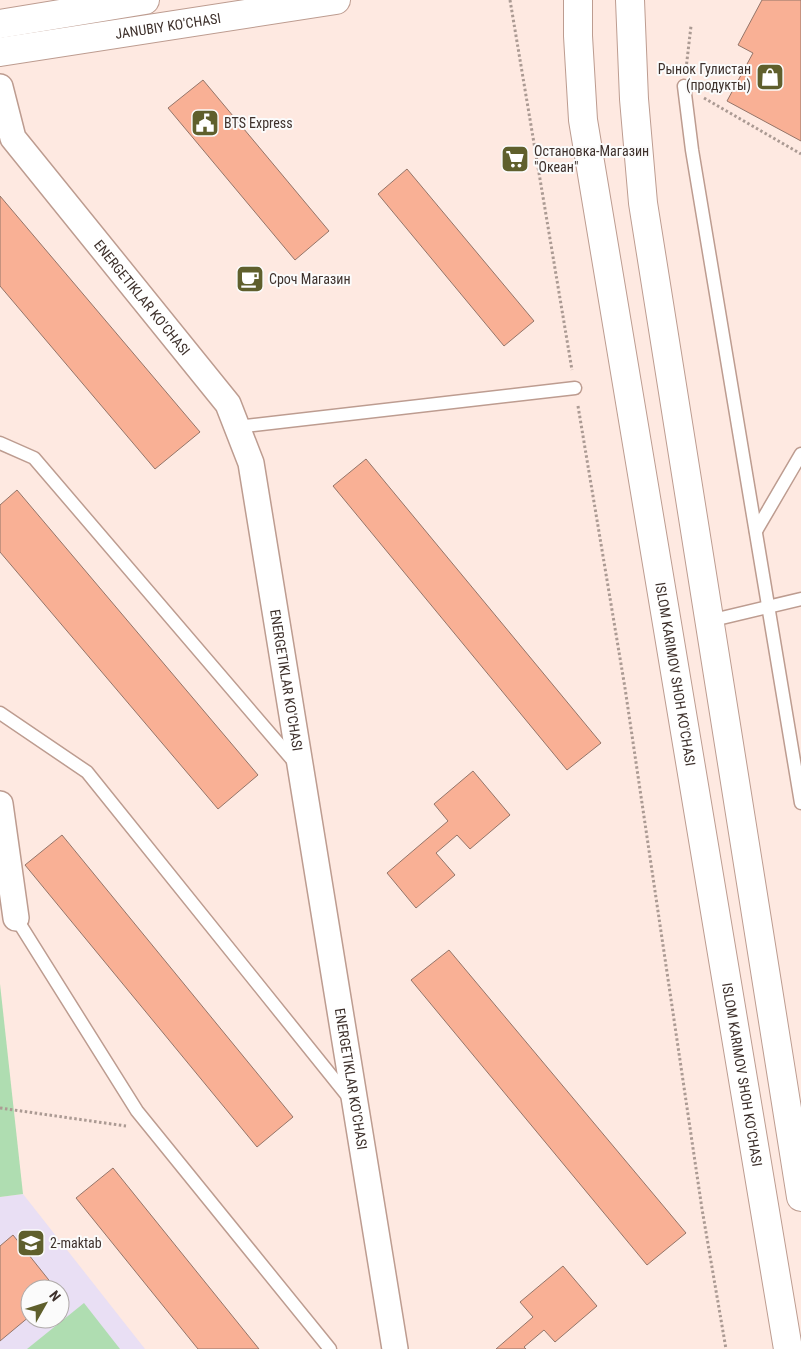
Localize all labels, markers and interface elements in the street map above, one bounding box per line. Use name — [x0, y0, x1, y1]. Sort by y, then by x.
street label: JANUBIY KO'CHASI — [114, 10, 222, 42]
place label: Рынок Гулистан (продукты) — [658, 61, 751, 94]
shop icon: Рынок Гулистан (продукты) — [755, 62, 785, 92]
public building icon: BTS Express — [190, 108, 220, 138]
place label: BTS Express — [224, 115, 293, 131]
place label: Остановка-Магазин "Океан" — [534, 143, 649, 175]
supermarket icon: Остановка-Магазин "Океан" — [500, 144, 530, 174]
street label: ENERGETIKLAR KO'CHASI — [91, 237, 193, 358]
cafe icon: Сроч Магазин — [235, 264, 265, 294]
place label: Сроч Магазин — [269, 271, 351, 287]
street label: ISLOM KARIMOV SHOH KO'CHASI — [652, 581, 699, 767]
street label: ENERGETIKLAR KO'CHASI — [267, 608, 306, 752]
street label: ISLOM KARIMOV SHOH KO'CHASI — [719, 982, 765, 1168]
street label: ENERGETIKLAR KO'CHASI — [332, 1007, 371, 1151]
school or university icon: 2-maktab — [16, 1228, 46, 1258]
place label: 2-maktab — [50, 1235, 102, 1251]
north arrow — [20, 1279, 70, 1329]
text: N — [46, 1287, 64, 1304]

